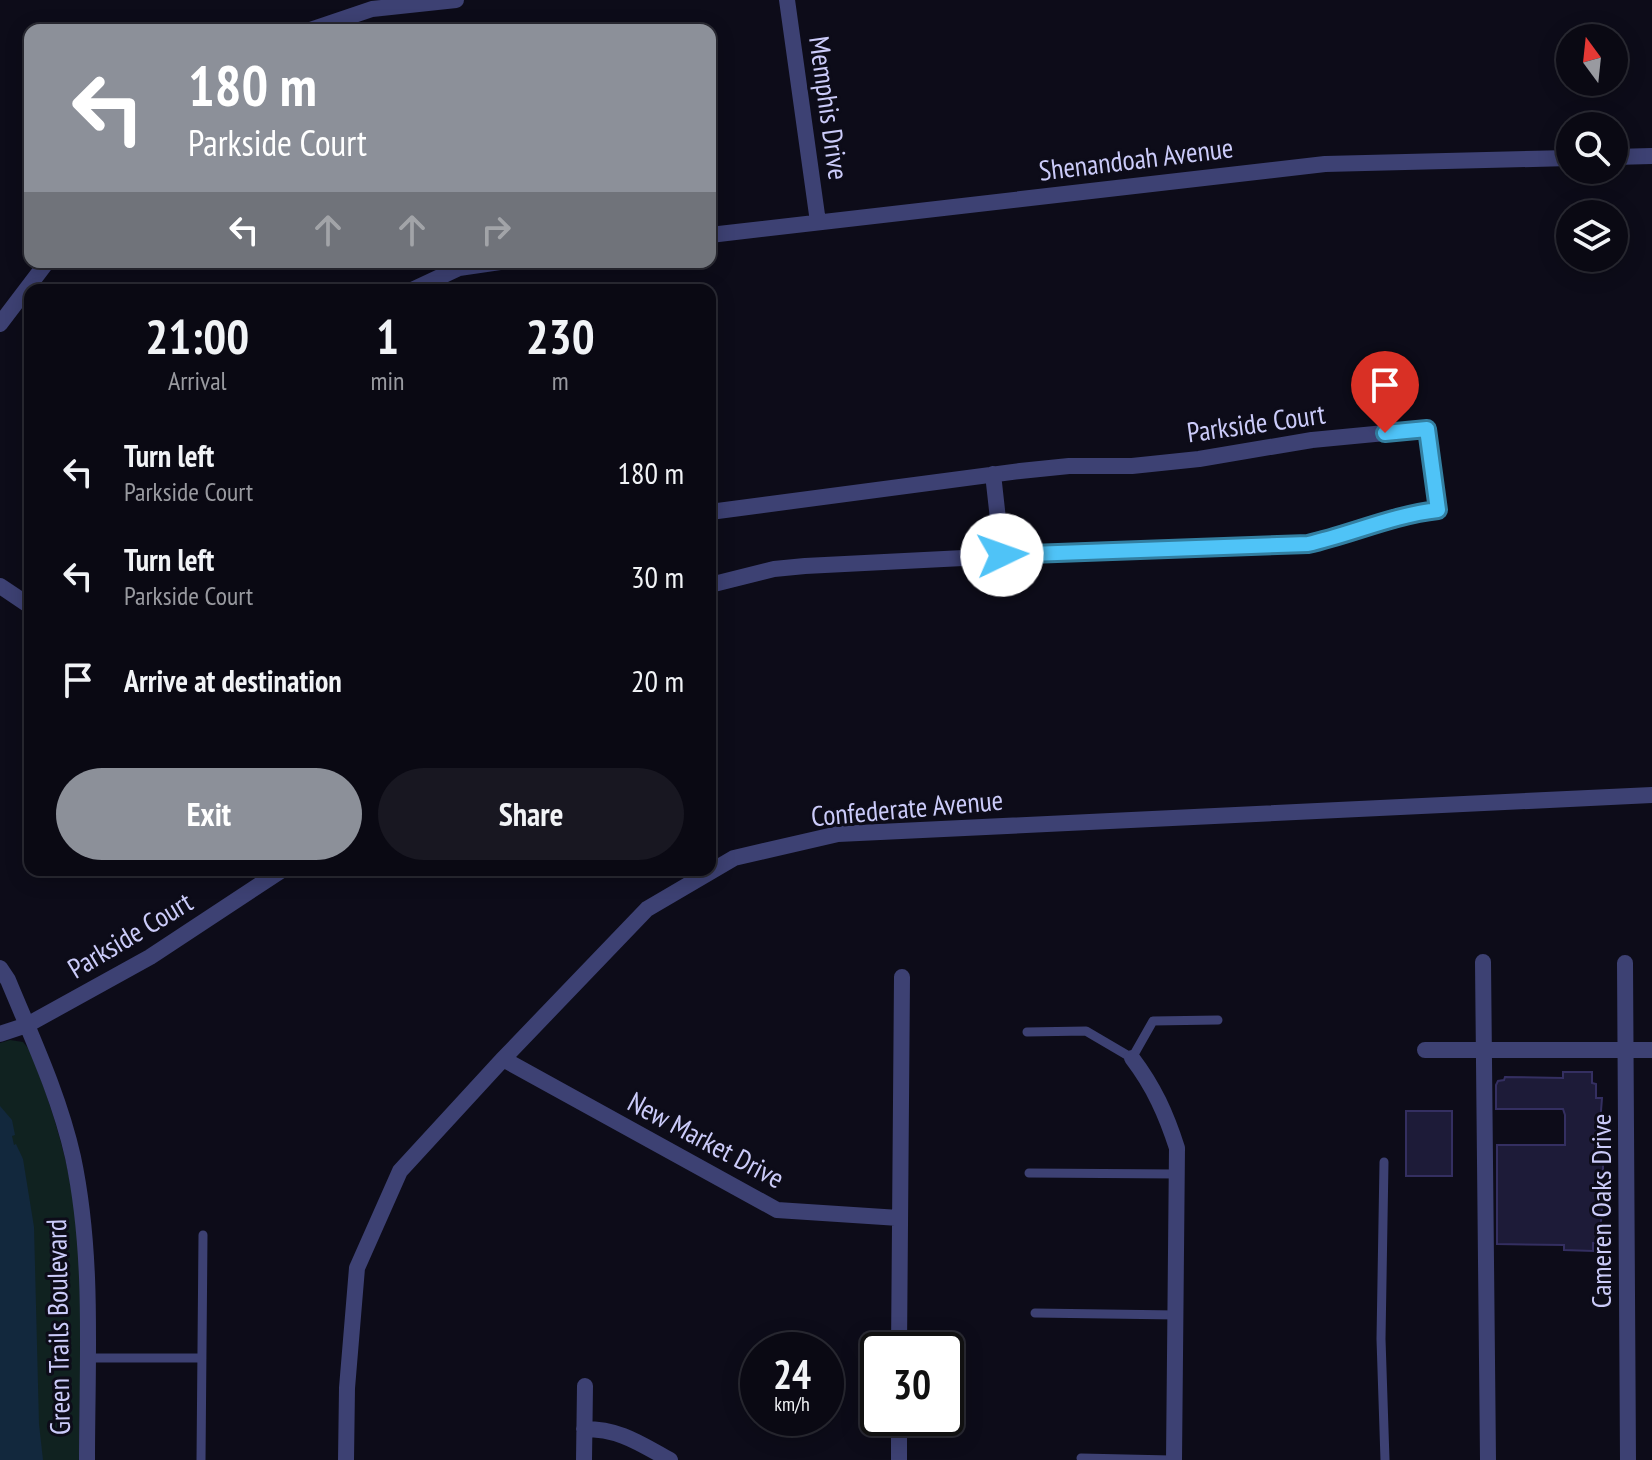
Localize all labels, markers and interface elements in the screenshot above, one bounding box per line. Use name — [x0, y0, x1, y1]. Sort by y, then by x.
north arrow — [1556, 24, 1628, 96]
map controls — [1556, 24, 1628, 272]
street label: Memphis Drive — [801, 34, 858, 182]
text: 180 m — [188, 49, 317, 121]
icon: left — [56, 56, 160, 160]
button: search — [1556, 112, 1628, 184]
text: Parkside Court — [188, 119, 367, 166]
street label: Shenandoah Avenue — [1037, 128, 1235, 189]
button: layers — [1556, 200, 1628, 272]
icon: left — [222, 208, 266, 252]
icon: ahead — [306, 208, 350, 252]
icon: ahead — [390, 208, 434, 252]
icon: right — [474, 208, 518, 252]
text: 21:00 — [145, 305, 249, 367]
text: 1 — [376, 305, 399, 367]
text: 230 — [526, 305, 595, 367]
pin — [1351, 351, 1419, 433]
icon: arrive — [1363, 363, 1407, 407]
text: Arrival — [168, 364, 227, 397]
text: min — [370, 364, 404, 397]
text: m — [552, 364, 569, 397]
street label: Parkside Court — [1184, 394, 1328, 451]
text: Turn left — [124, 436, 214, 475]
icon: left — [56, 450, 100, 494]
text: 180 m — [618, 453, 684, 492]
text: Parkside Court — [124, 475, 253, 508]
position arrow — [960, 513, 1044, 597]
text: Turn left — [124, 540, 214, 579]
icon: left — [56, 554, 100, 598]
text: 30 m — [631, 557, 684, 596]
text: Parkside Court — [124, 579, 253, 612]
icon: arrive — [56, 658, 100, 702]
text: Arrive at destination — [124, 661, 342, 700]
text: 20 m — [631, 661, 684, 700]
button: Exit — [56, 768, 362, 860]
button: Share — [378, 768, 684, 860]
street label: Confederate Avenue — [809, 781, 1004, 834]
street label: Parkside Court — [61, 883, 199, 986]
street label: New Market Drive — [622, 1083, 791, 1196]
street label: Cameren Oaks Drive — [1582, 1114, 1619, 1308]
street label: Green Trails Boulevard — [37, 1219, 78, 1435]
speed limit sign: 30 — [860, 1332, 964, 1436]
text: 24 — [773, 1348, 811, 1400]
text: km/h — [774, 1391, 810, 1417]

